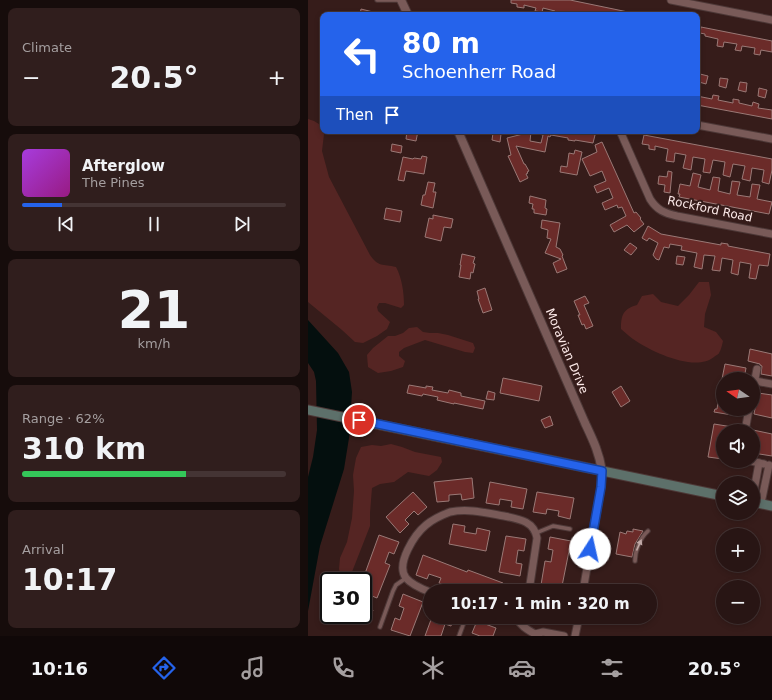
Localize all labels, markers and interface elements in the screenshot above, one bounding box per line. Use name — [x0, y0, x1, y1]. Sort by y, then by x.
text: 80 m — [402, 27, 480, 60]
icon: left — [336, 28, 388, 80]
text: Climate — [22, 40, 72, 55]
text: 20.5° — [109, 60, 199, 95]
text: Schoenherr Road — [402, 61, 556, 82]
text: − — [22, 65, 40, 90]
text: + — [268, 65, 286, 90]
icon: arrive — [381, 104, 403, 126]
text: Then — [336, 106, 373, 124]
text: Afterglow — [82, 157, 165, 175]
text: The Pines — [82, 175, 145, 190]
street label: Rockford Road — [666, 193, 754, 225]
icon: previous — [55, 213, 77, 235]
icon: pause — [143, 213, 165, 235]
icon: next — [231, 213, 253, 235]
text: 21 — [118, 280, 190, 340]
street label: Moravian Drive — [543, 306, 591, 396]
text: km/h — [138, 336, 170, 351]
north arrow — [716, 372, 760, 416]
map controls — [716, 372, 760, 624]
pin — [342, 403, 376, 437]
icon: arrive — [348, 409, 370, 431]
text: Range · 62% — [22, 411, 105, 426]
button: sound — [716, 424, 760, 468]
text: 310 km — [22, 431, 146, 466]
button: layers — [716, 476, 760, 520]
position arrow — [569, 528, 611, 570]
button: + — [716, 528, 760, 572]
one-way arrow — [637, 539, 643, 551]
text: Arrival — [22, 542, 64, 557]
text: 10:17 — [22, 562, 118, 597]
speed limit sign: 30 — [320, 572, 372, 624]
button: − — [716, 580, 760, 624]
text: 10:17 · 1 min · 320 m — [450, 595, 630, 613]
icon: directions — [150, 654, 178, 682]
icon: music — [239, 654, 267, 682]
icon: phone — [329, 654, 357, 682]
icon: climate — [419, 654, 447, 682]
icon: car — [508, 654, 536, 682]
icon: filters — [598, 654, 626, 682]
text: 10:16 — [31, 658, 88, 679]
text: 20.5° — [688, 658, 741, 679]

